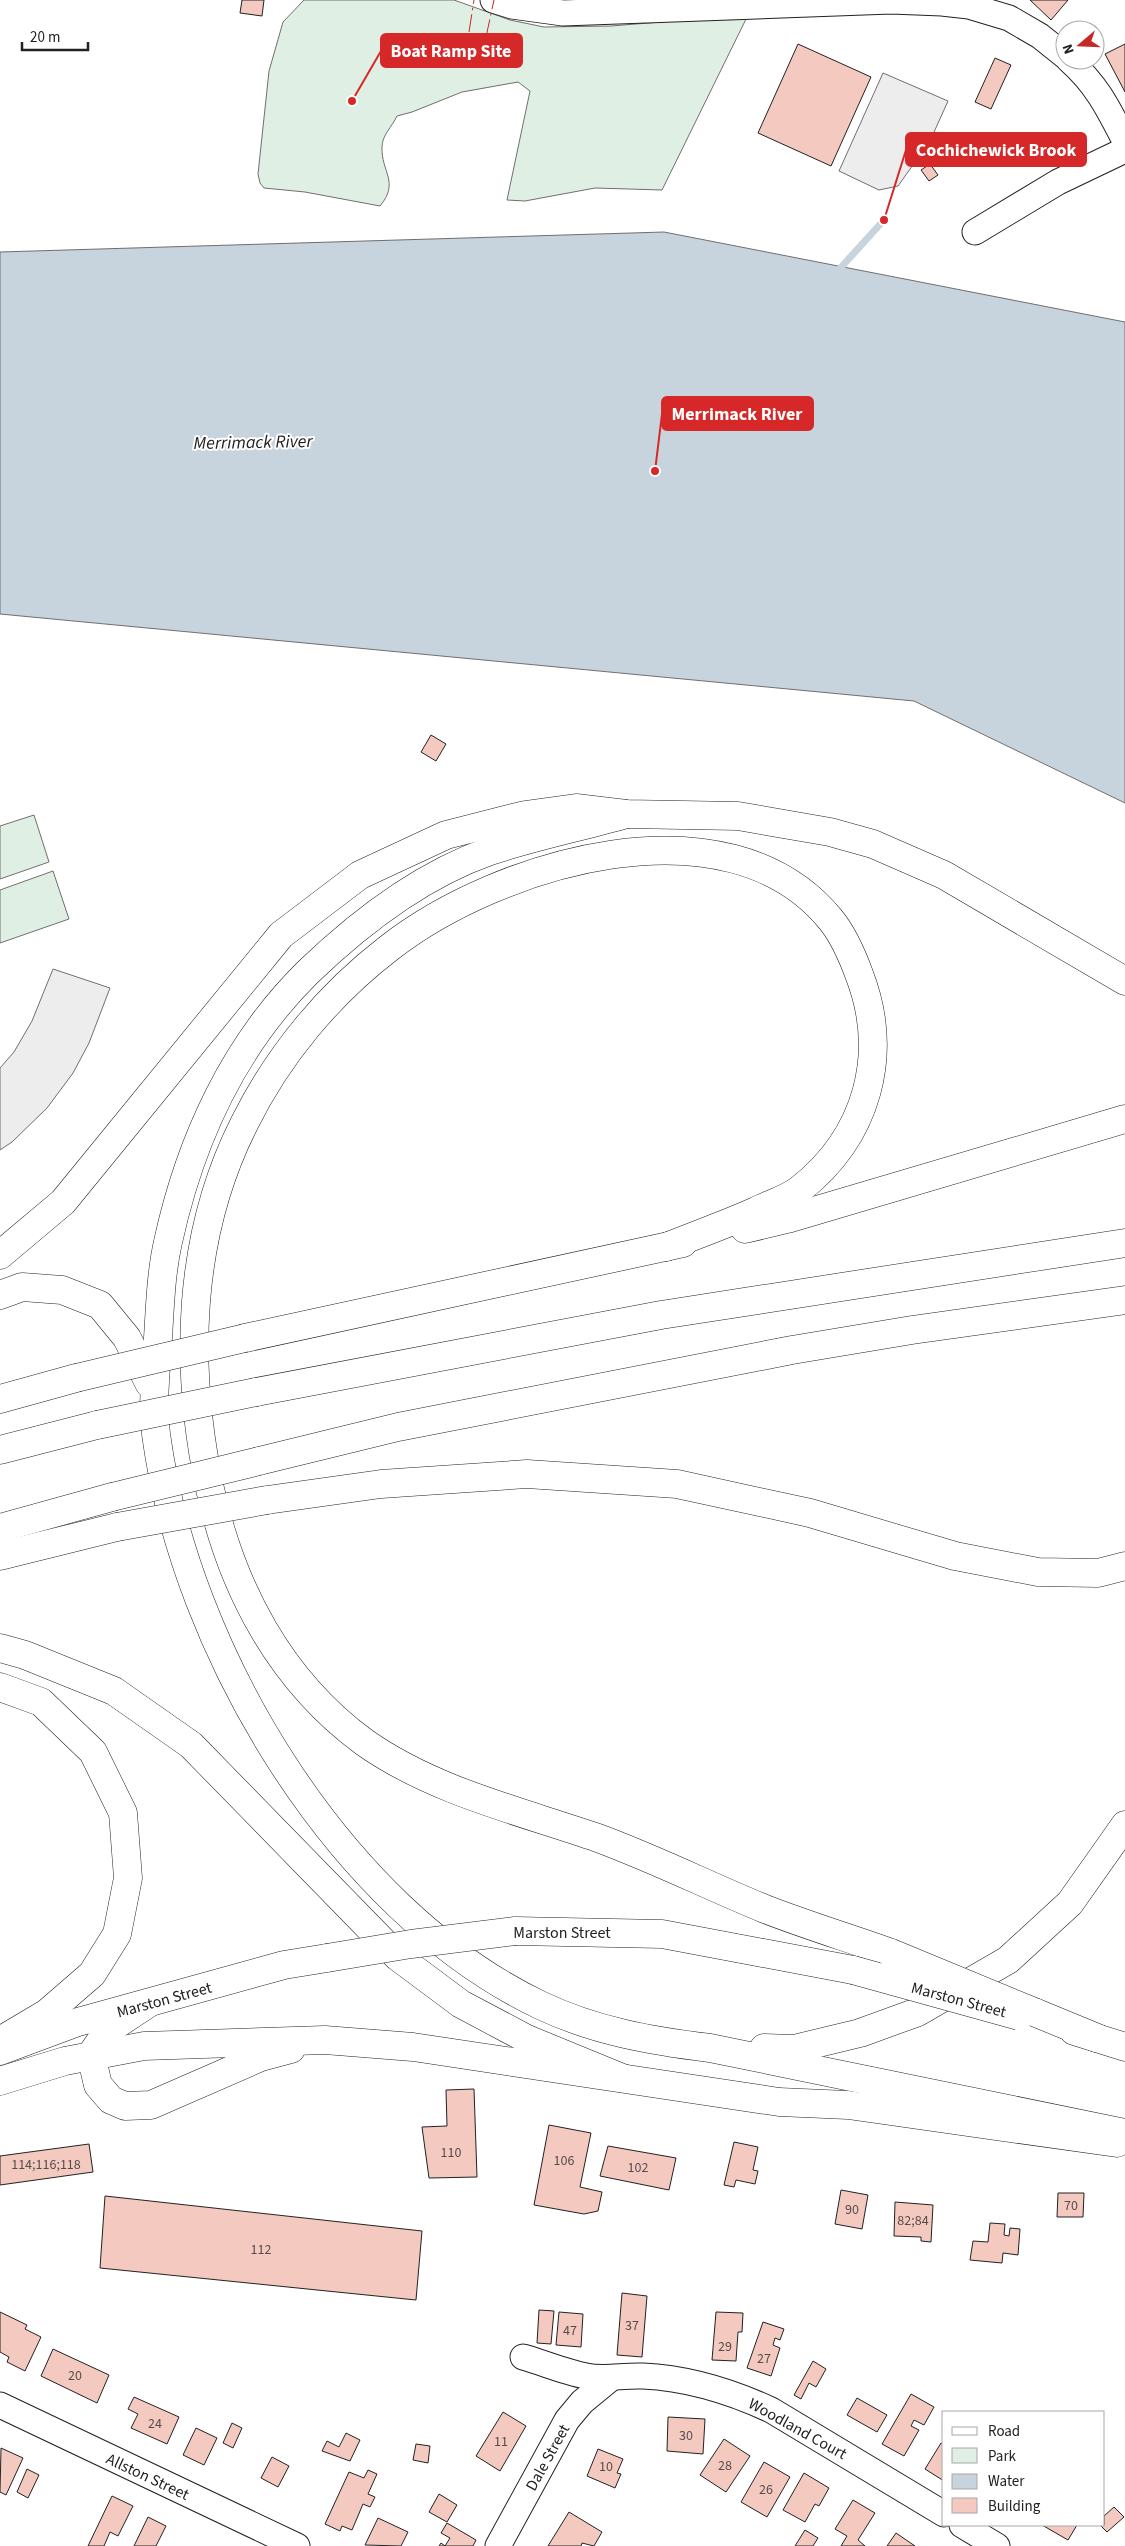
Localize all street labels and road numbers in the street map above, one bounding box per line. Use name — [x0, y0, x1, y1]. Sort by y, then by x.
street label: Marston Street — [513, 1922, 611, 1944]
street label: Marston Street — [114, 1977, 215, 2023]
street label: Marston Street — [909, 1977, 1009, 2023]
street label: Woodland Court — [744, 2393, 851, 2465]
street label: Dale Street — [521, 2420, 576, 2495]
street label: Allston Street — [103, 2448, 193, 2506]

